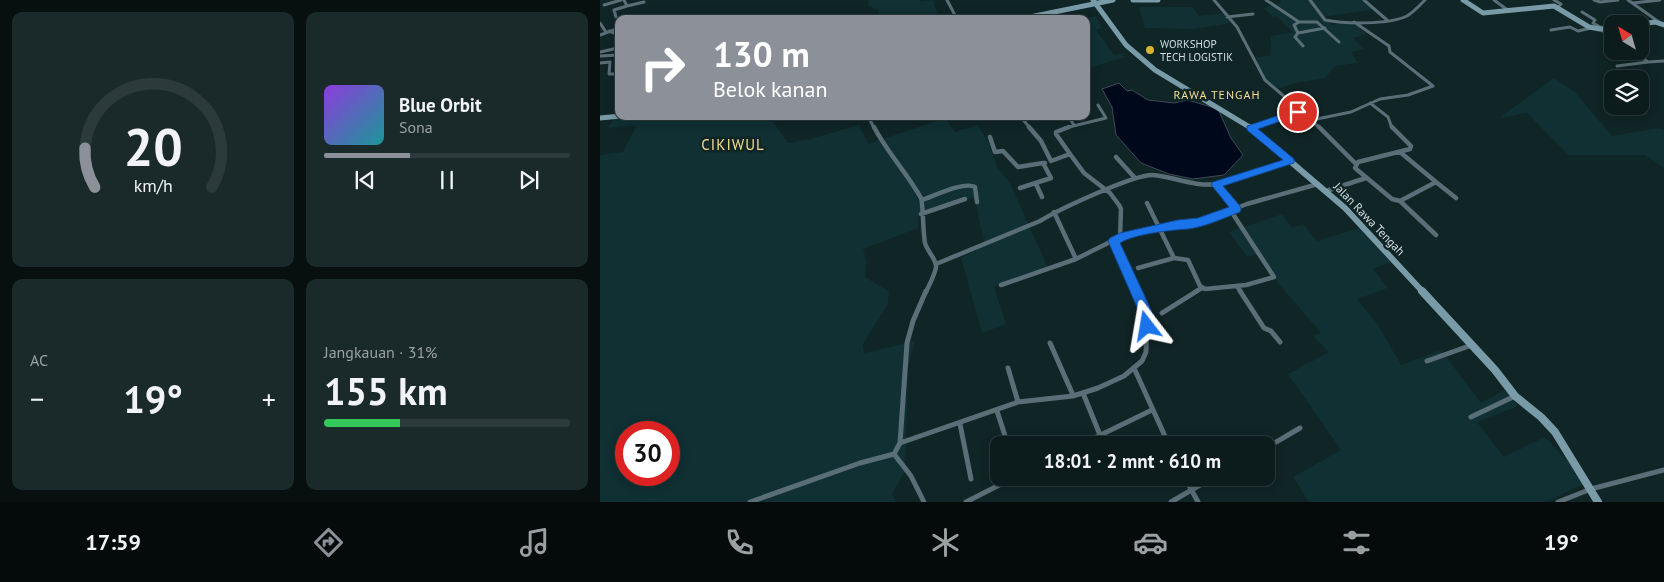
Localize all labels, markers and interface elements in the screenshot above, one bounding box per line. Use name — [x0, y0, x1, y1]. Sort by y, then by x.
north arrow — [1604, 15, 1649, 60]
map controls — [1604, 15, 1649, 115]
text: 130 m — [713, 31, 810, 77]
icon: right — [630, 35, 695, 100]
place label: WORKSHOP TECH LOGISTIK — [1160, 37, 1233, 64]
marker: WORKSHOP TECH LOGISTIK — [1144, 44, 1156, 56]
button: layers — [1604, 70, 1649, 115]
text: Belok kanan — [713, 75, 827, 103]
district label: RAWA TENGAH — [1173, 87, 1261, 102]
pin — [1277, 91, 1319, 133]
text: Blue Orbit — [399, 93, 482, 117]
icon: arrive — [1284, 98, 1312, 126]
text: 20 — [124, 113, 182, 180]
text: Sona — [399, 117, 433, 137]
district label: CIKIWUL — [701, 135, 765, 154]
icon: previous — [351, 166, 379, 194]
icon: pause — [433, 166, 461, 194]
icon: next — [515, 166, 543, 194]
text: km/h — [133, 174, 173, 197]
street label: Jalan Rawa Tengah — [1330, 178, 1408, 258]
position arrow — [1120, 299, 1172, 351]
text: Jangkauan · 31% — [324, 342, 437, 362]
text: AC — [30, 350, 48, 370]
text: 155 km — [324, 366, 448, 415]
text: 19° — [123, 374, 183, 423]
text: − — [30, 380, 44, 417]
text: + — [262, 380, 276, 417]
speed limit sign: 30 — [615, 421, 680, 486]
text: 18:01 · 2 mnt · 610 m — [1044, 449, 1221, 473]
icon: directions — [311, 525, 346, 560]
icon: music — [517, 525, 552, 560]
icon: phone — [722, 525, 757, 560]
icon: climate — [928, 525, 963, 560]
icon: car — [1133, 525, 1168, 560]
icon: filters — [1339, 525, 1374, 560]
text: 17:59 — [85, 528, 141, 556]
text: 19° — [1544, 528, 1579, 556]

